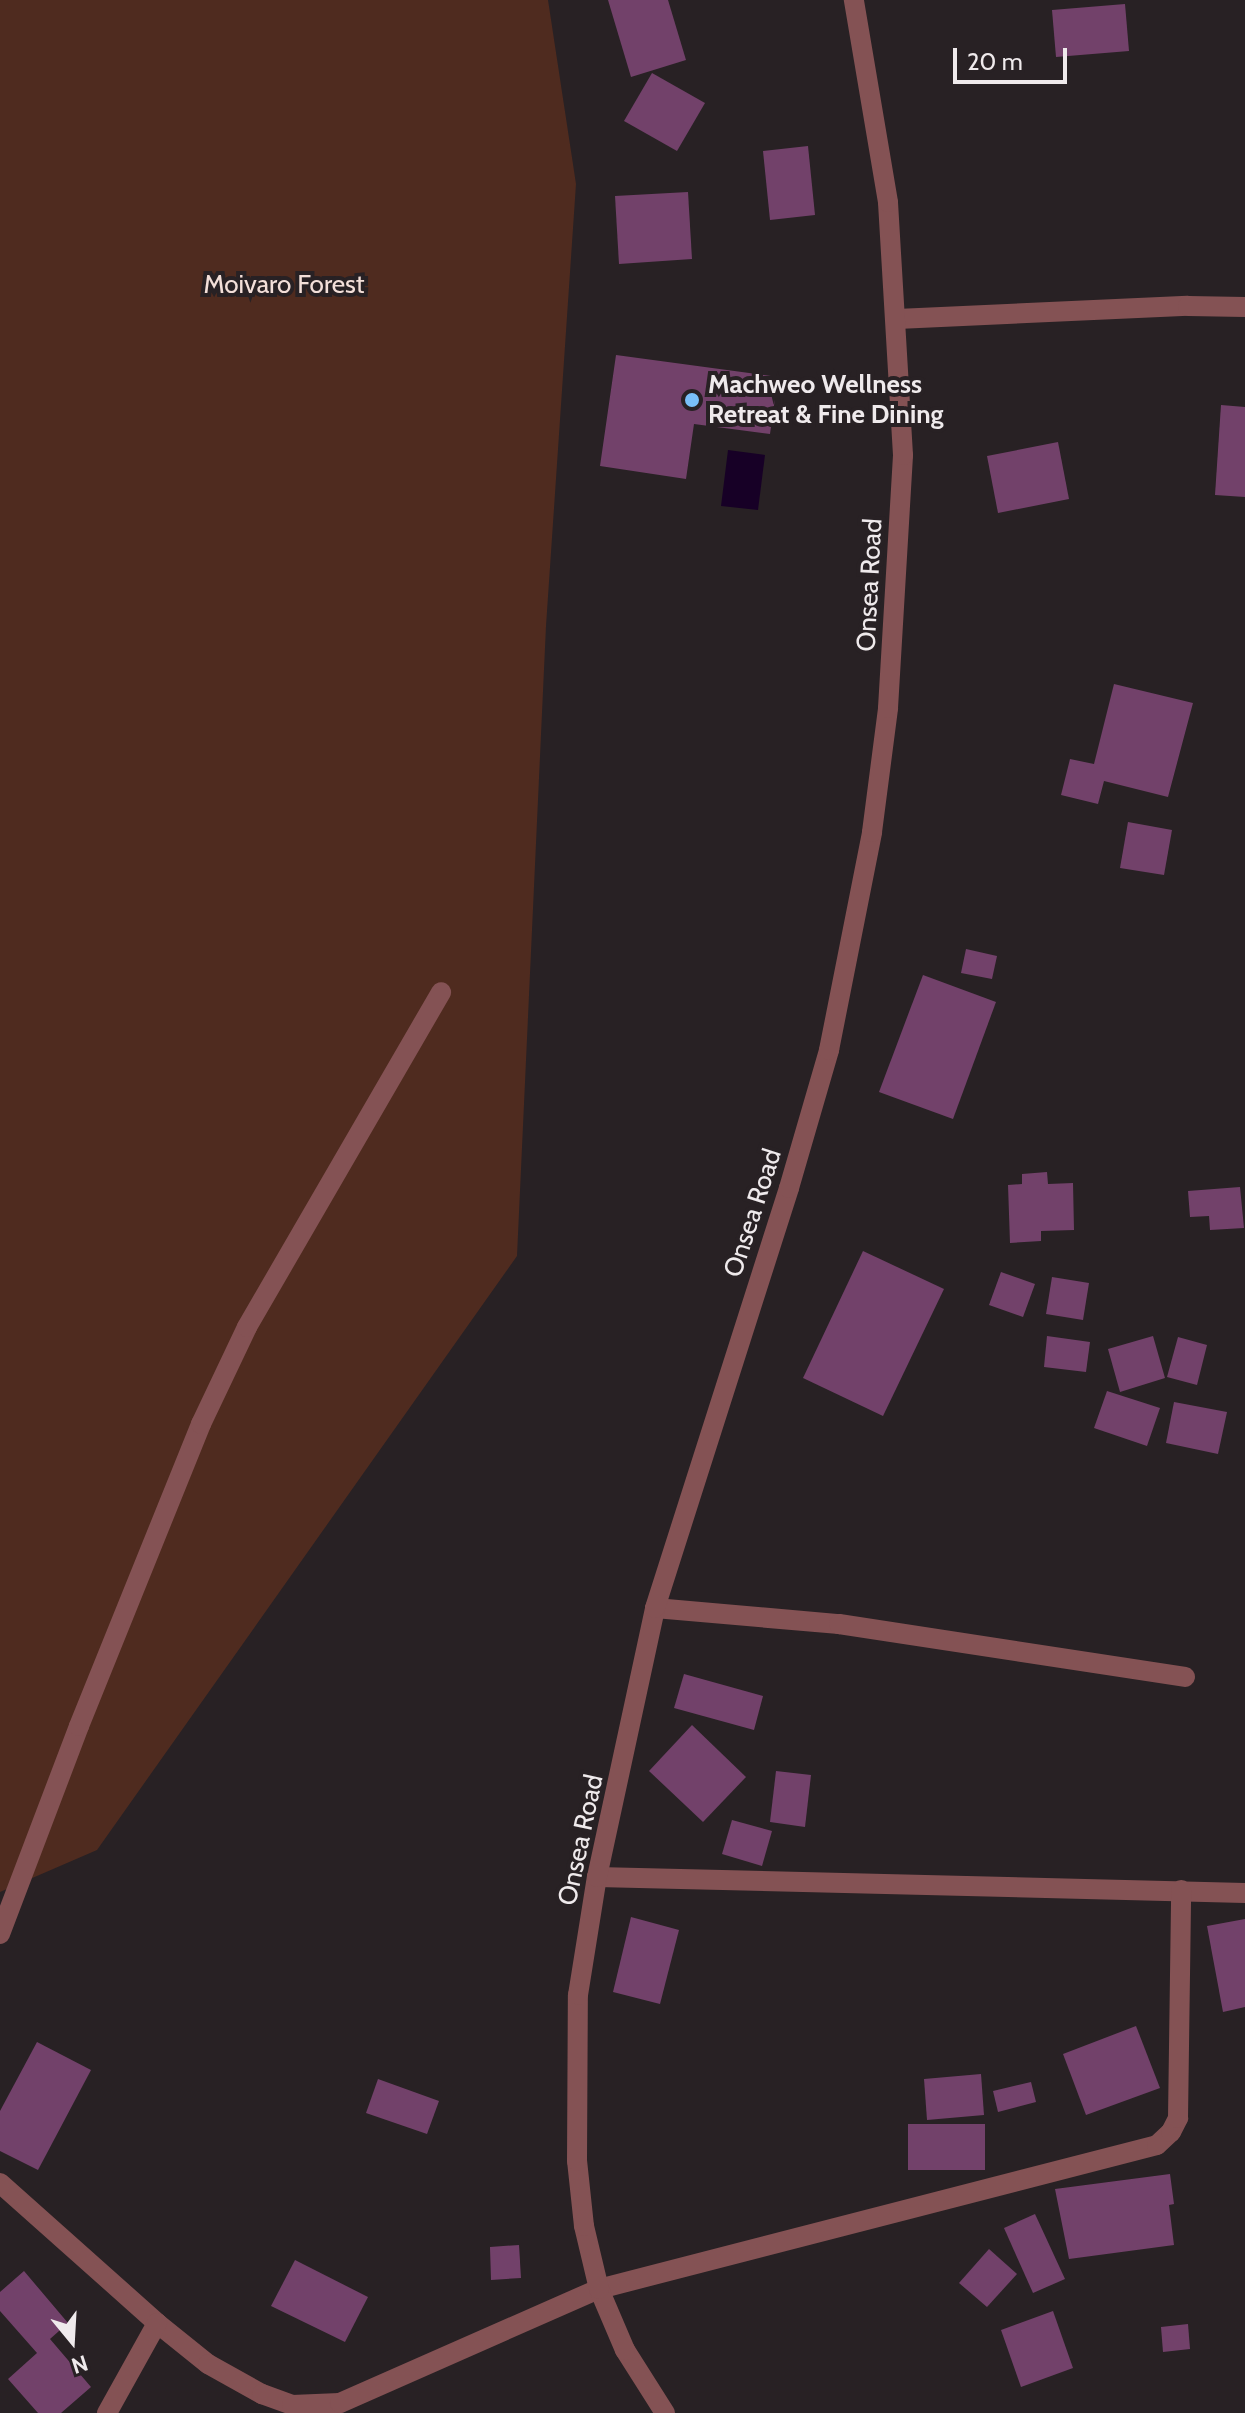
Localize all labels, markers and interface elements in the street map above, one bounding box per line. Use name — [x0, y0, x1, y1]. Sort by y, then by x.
scale bar — [957, 32, 1071, 82]
text: 20 m — [967, 47, 1023, 76]
park label: Moivaro Forest — [203, 269, 365, 301]
place label: Machweo Wellness Retreat & Fine Dining — [708, 369, 944, 430]
marker: Machweo Wellness Retreat & Fine Dining — [683, 391, 701, 409]
street label: Onsea Road — [851, 518, 889, 652]
street label: Onsea Road — [718, 1145, 788, 1281]
street label: Onsea Road — [552, 1772, 610, 1908]
north arrow — [32, 2301, 112, 2381]
text: N — [68, 2349, 91, 2380]

